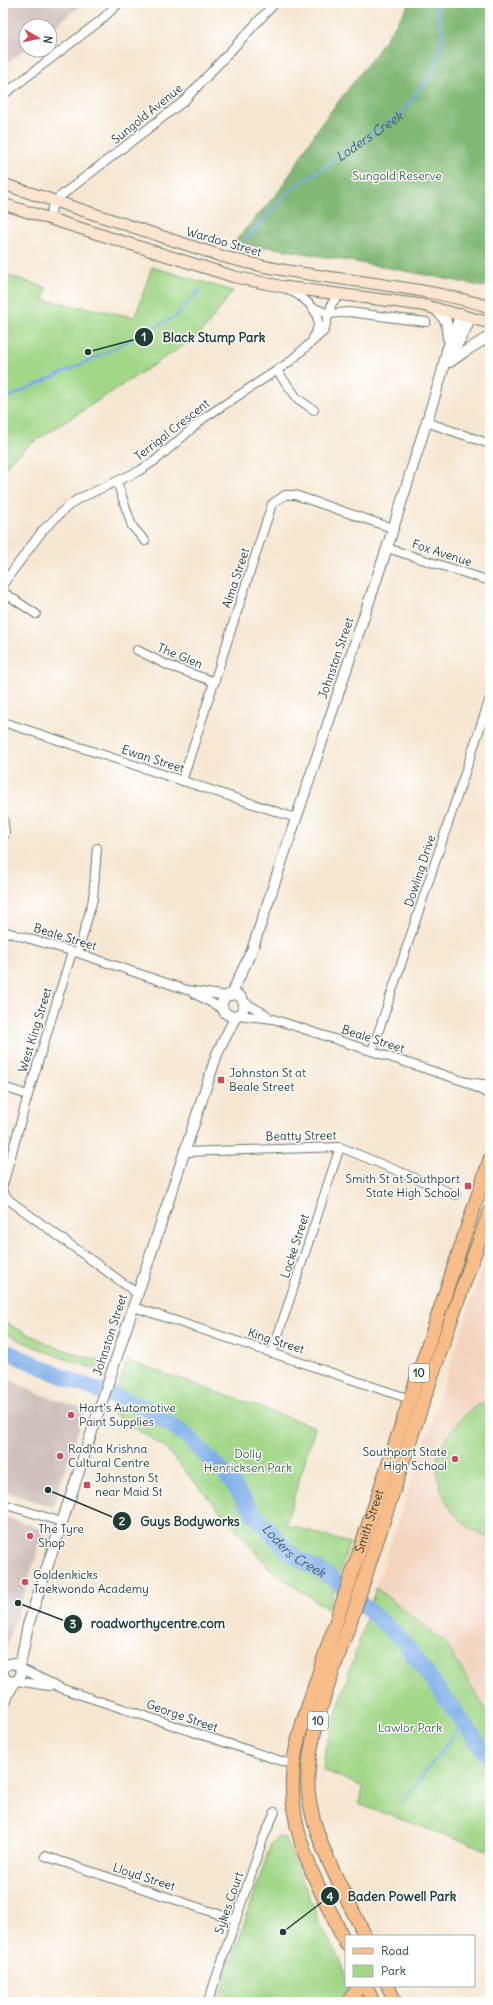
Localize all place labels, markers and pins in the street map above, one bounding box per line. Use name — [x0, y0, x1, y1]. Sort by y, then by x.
callout: Black Stump Park — [134, 325, 273, 350]
place label: Johnston St at Beale Street — [229, 1065, 306, 1094]
marker: Johnston St at Beale Street — [216, 1075, 226, 1085]
place label: Smith St at Southport State High School — [345, 1171, 460, 1200]
marker: Smith St at Southport State High School — [463, 1181, 473, 1191]
place label: Hart's Automotive Paint Supplies — [79, 1400, 176, 1429]
marker: Hart's Automotive Paint Supplies — [66, 1410, 76, 1420]
place label: Radha Krishna Cultural Centre — [68, 1441, 150, 1470]
place label: Southport State High School — [362, 1444, 447, 1473]
marker: Radha Krishna Cultural Centre — [55, 1451, 65, 1461]
marker: Southport State High School — [450, 1454, 460, 1464]
place label: Johnston St near Maid St — [95, 1470, 163, 1499]
marker: Johnston St near Maid St — [82, 1480, 92, 1490]
callout: Guys Bodyworks — [112, 1509, 248, 1534]
place label: The Tyre Shop — [38, 1521, 84, 1550]
marker: The Tyre Shop — [25, 1531, 35, 1541]
place label: Goldenkicks Taekwondo Academy — [33, 1567, 149, 1596]
marker: Goldenkicks Taekwondo Academy — [20, 1577, 30, 1587]
callout: roadworthycentre.com — [63, 1611, 234, 1636]
callout: Baden Powell Park — [320, 1884, 465, 1909]

